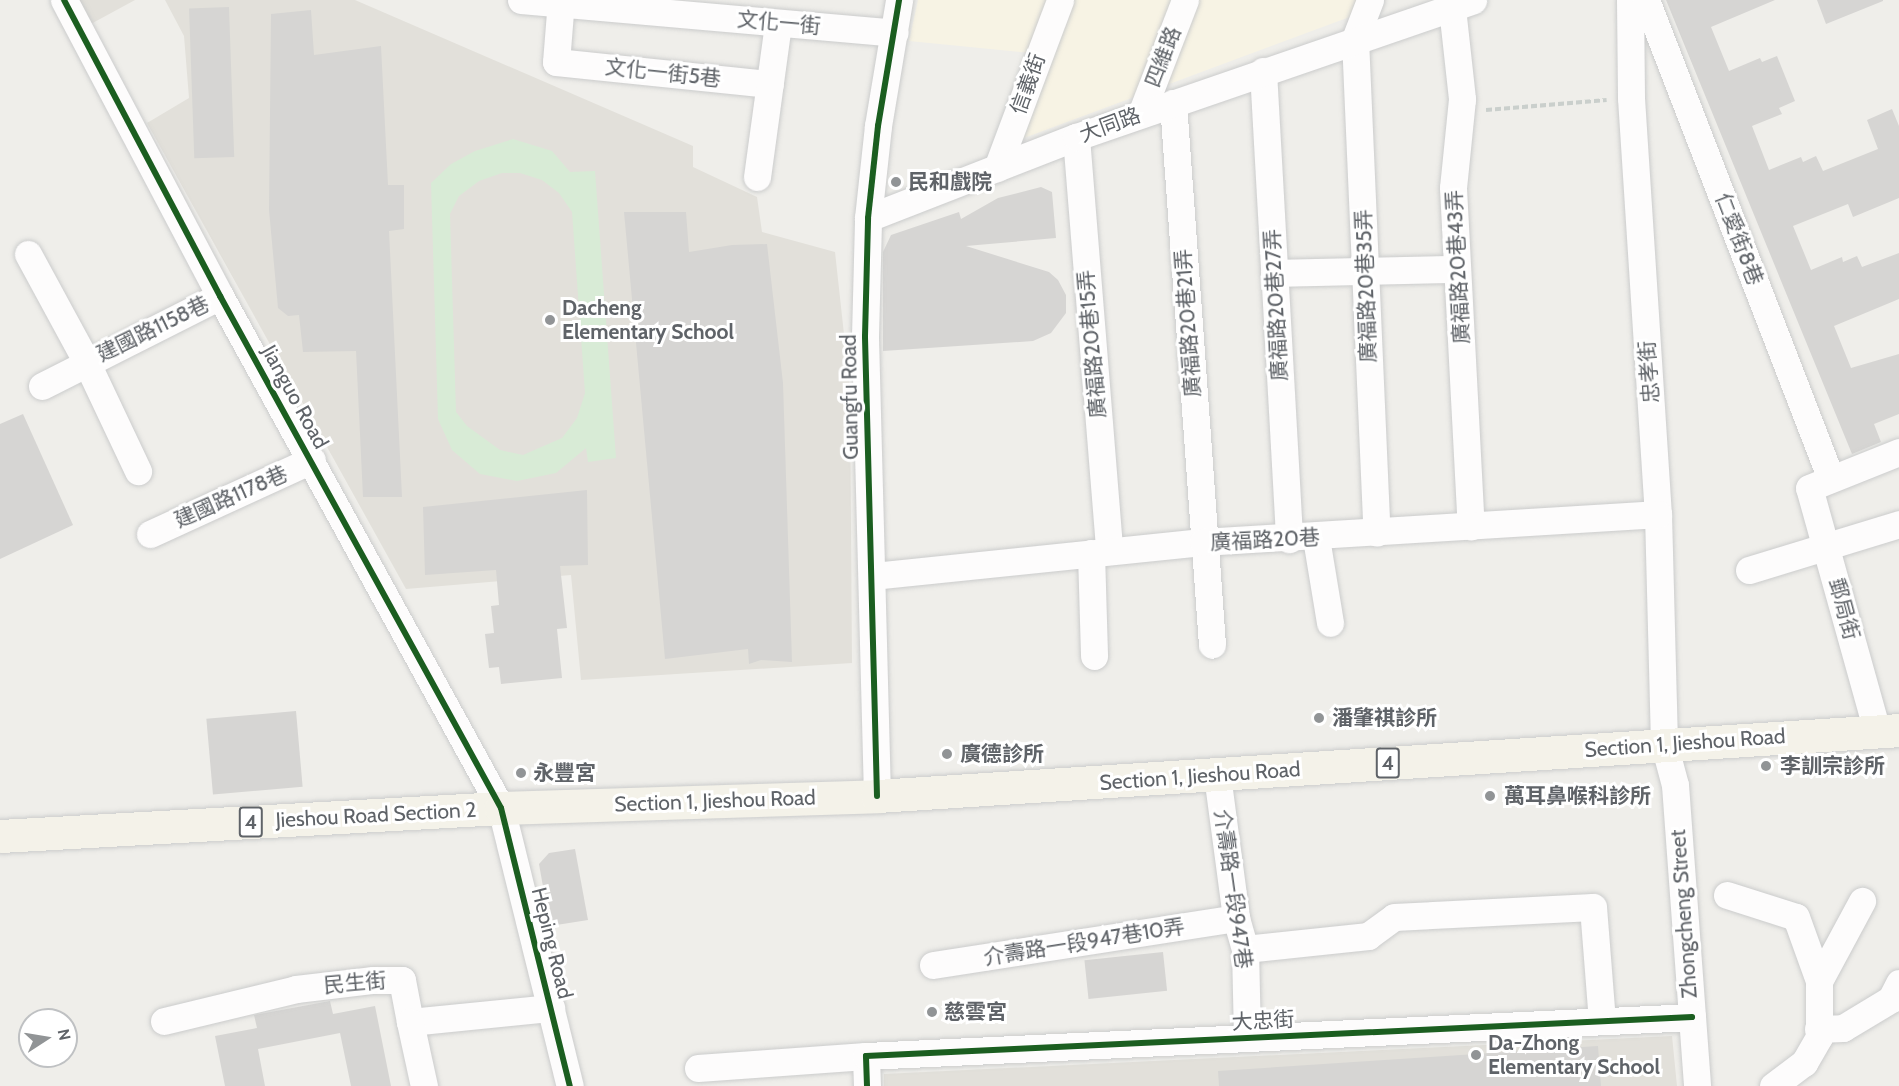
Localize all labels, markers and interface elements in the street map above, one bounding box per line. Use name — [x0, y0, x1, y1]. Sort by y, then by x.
street label: 文化一街 — [736, 7, 822, 39]
street label: 四維路 — [1140, 23, 1186, 91]
street label: 信義街 — [1005, 50, 1051, 118]
street label: 文化一街5巷 — [604, 54, 722, 92]
street label: 大同路 — [1076, 102, 1144, 148]
place label: 民和戲院 — [908, 169, 992, 195]
marker: 民和戲院 — [889, 175, 903, 189]
street label: 廣福路20巷43弄 — [1441, 189, 1475, 345]
street label: 仁愛街8巷 — [1710, 189, 1768, 289]
street label: 廣福路20巷35弄 — [1351, 209, 1381, 363]
street label: 廣福路20巷27弄 — [1259, 228, 1293, 382]
street label: 廣福路20巷21弄 — [1170, 248, 1206, 398]
street label: 廣福路20巷15弄 — [1073, 269, 1111, 419]
street label: 建國路1158巷 — [93, 291, 213, 367]
place label: Dacheng Elementary School — [562, 295, 734, 345]
marker: Dacheng Elementary School — [543, 313, 557, 327]
street label: Guangfu Road — [836, 334, 864, 460]
street label: 忠孝街 — [1634, 340, 1664, 404]
street label: Jianguo Road — [256, 341, 334, 453]
street label: 建國路1178巷 — [171, 461, 291, 533]
street label: 廣福路20巷 — [1210, 525, 1320, 555]
street label: 郵局街 — [1824, 575, 1864, 643]
place label: 潘肇祺診所 — [1332, 705, 1437, 731]
marker: 潘肇祺診所 — [1310, 709, 1328, 727]
street label: Section 1, Jieshou Road — [1584, 723, 1786, 763]
place label: 廣德診所 — [960, 741, 1044, 767]
marker: 廣德診所 — [938, 745, 956, 763]
road number: 4 — [1374, 746, 1402, 780]
place label: 李訓宗診所 — [1780, 753, 1885, 779]
street label: Section 1, Jieshou Road — [1099, 756, 1301, 796]
marker: 李訓宗診所 — [1757, 757, 1775, 775]
place label: 永豐宮 — [533, 760, 596, 786]
marker: 永豐宮 — [514, 766, 528, 780]
place label: 萬耳鼻喉科診所 — [1504, 783, 1651, 809]
street label: Section 1, Jieshou Road — [614, 785, 816, 817]
marker: 萬耳鼻喉科診所 — [1481, 787, 1499, 805]
street label: Jieshou Road Section 2 — [275, 797, 477, 833]
road number: 4 — [238, 805, 264, 839]
street label: 介壽路一段947巷 — [1209, 808, 1257, 970]
street label: Zhongcheng Street — [1666, 829, 1702, 999]
street label: Heping Road — [526, 885, 578, 1001]
street label: 介壽路一段947巷10弄 — [982, 914, 1186, 970]
street label: 民生街 — [323, 968, 387, 998]
place label: 慈雲宮 — [944, 999, 1007, 1025]
marker: 慈雲宮 — [925, 1005, 939, 1019]
street label: 大忠街 — [1231, 1007, 1295, 1035]
north arrow — [18, 1008, 78, 1068]
text: N — [54, 1027, 75, 1042]
place label: Da-Zhong Elementary School — [1488, 1030, 1660, 1080]
marker: Da-Zhong Elementary School — [1469, 1048, 1483, 1062]

